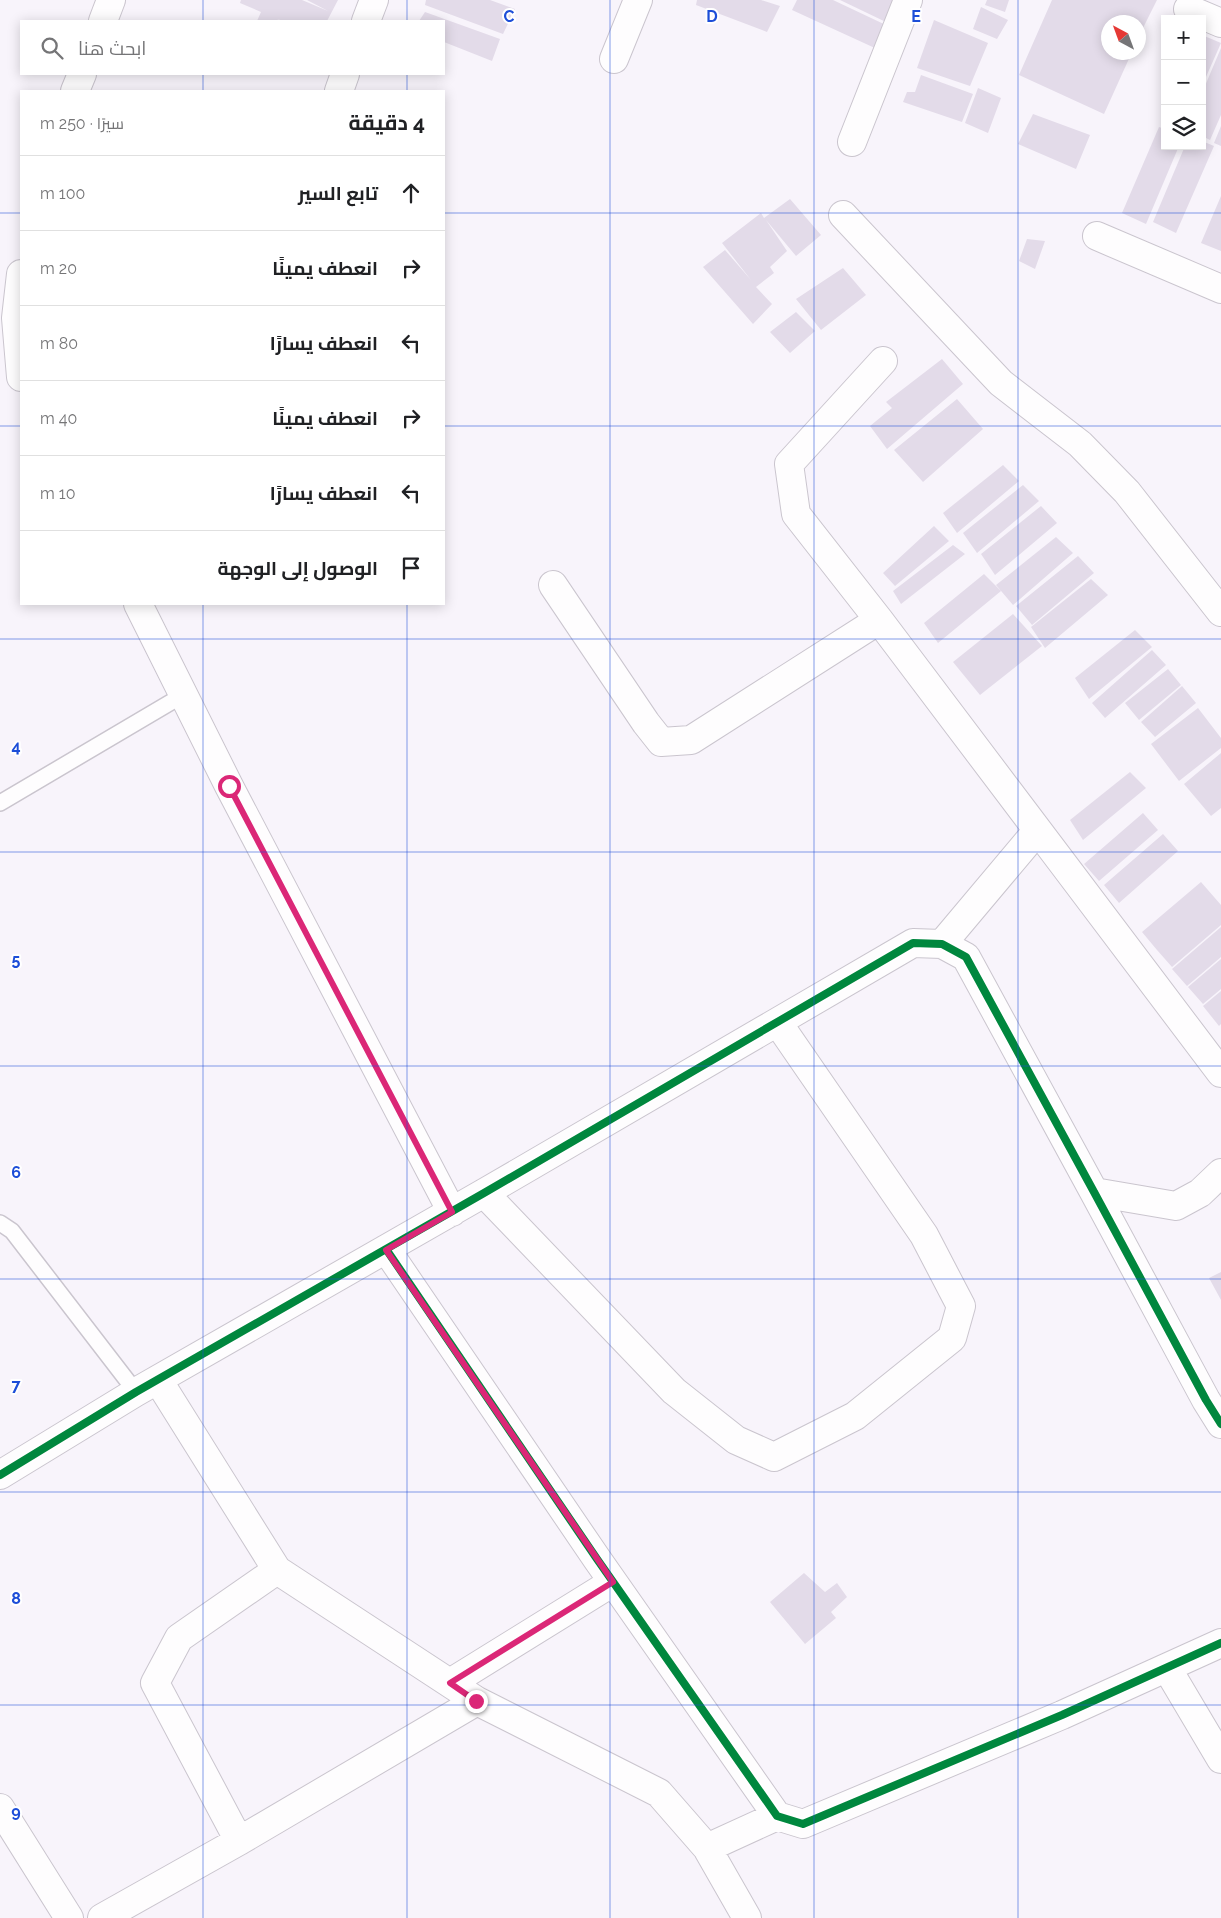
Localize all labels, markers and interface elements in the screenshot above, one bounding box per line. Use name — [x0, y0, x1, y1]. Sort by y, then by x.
text: C — [504, 7, 515, 26]
text: D — [706, 7, 718, 26]
text: E — [911, 7, 921, 26]
north arrow — [1101, 15, 1146, 60]
map controls — [1161, 15, 1206, 150]
button: + — [1161, 15, 1206, 60]
search box — [20, 20, 445, 75]
icon: search — [38, 34, 66, 62]
text: ابحث هنا — [78, 37, 146, 59]
button: − — [1161, 60, 1206, 105]
button: layers — [1161, 105, 1206, 150]
text: 4 دقيقة — [349, 110, 425, 135]
text: سيرًا · 250 m — [40, 114, 124, 133]
icon: ahead — [397, 179, 425, 207]
text: تابع السير — [298, 182, 378, 204]
text: 100 m — [40, 184, 85, 203]
icon: right — [397, 254, 425, 282]
text: انعطف يمينًا — [272, 257, 378, 279]
text: 20 m — [40, 259, 77, 278]
icon: left — [397, 329, 425, 357]
text: انعطف يسارًا — [270, 332, 378, 354]
text: 80 m — [40, 334, 78, 353]
icon: right — [397, 404, 425, 432]
text: انعطف يمينًا — [272, 407, 378, 429]
text: 40 m — [40, 409, 77, 428]
icon: left — [397, 479, 425, 507]
text: انعطف يسارًا — [270, 482, 378, 504]
text: 10 m — [40, 484, 75, 503]
icon: arrive — [397, 554, 425, 582]
text: الوصول إلى الوجهة — [218, 557, 378, 579]
text: 4 — [11, 737, 21, 756]
route start — [218, 775, 241, 798]
text: 5 — [12, 950, 21, 969]
text: 6 — [11, 1163, 21, 1182]
text: 7 — [12, 1376, 21, 1395]
text: 8 — [11, 1589, 21, 1608]
route end — [465, 1690, 488, 1713]
text: 9 — [11, 1802, 21, 1821]

